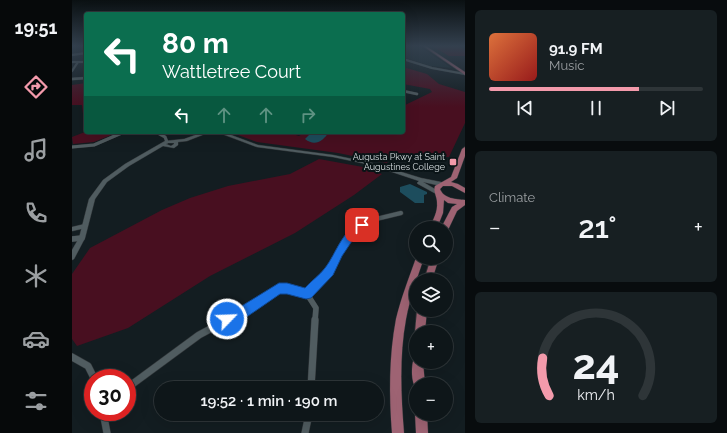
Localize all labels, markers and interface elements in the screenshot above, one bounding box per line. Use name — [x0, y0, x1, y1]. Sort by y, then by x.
text: 19:51 — [15, 17, 57, 38]
text: 80 m — [162, 27, 229, 60]
icon: left — [96, 28, 148, 80]
text: 91.9 FM — [549, 40, 603, 58]
text: Music — [549, 58, 584, 73]
text: Wattletree Court — [162, 61, 301, 82]
icon: directions — [22, 73, 50, 101]
icon: previous — [514, 97, 536, 119]
icon: pause — [585, 97, 607, 119]
icon: next — [656, 97, 678, 119]
icon: left — [171, 104, 193, 126]
icon: ahead — [213, 104, 235, 126]
icon: ahead — [255, 104, 277, 126]
icon: right — [297, 104, 319, 126]
icon: music — [22, 136, 50, 164]
place label: Augusta Pkwy at Saint Augustines College — [353, 152, 446, 172]
marker: Augusta Pkwy at Saint Augustines College — [448, 157, 458, 167]
text: Climate — [489, 190, 535, 205]
icon: phone — [22, 199, 50, 227]
pin — [345, 208, 379, 242]
text: 21° — [578, 210, 617, 245]
icon: arrive — [351, 214, 373, 236]
text: − — [489, 214, 501, 240]
text: + — [694, 214, 703, 240]
map controls — [409, 221, 453, 421]
button: search — [409, 221, 453, 265]
icon: climate — [22, 262, 50, 290]
button: layers — [409, 273, 453, 317]
position arrow — [206, 298, 248, 340]
icon: car — [22, 325, 50, 353]
button: + — [409, 325, 453, 369]
text: 24 — [572, 339, 620, 388]
speed limit sign: 30 — [84, 369, 136, 421]
button: − — [409, 377, 453, 421]
text: km/h — [577, 386, 615, 402]
icon: filters — [22, 387, 50, 415]
text: 19:52 · 1 min · 190 m — [201, 392, 337, 410]

